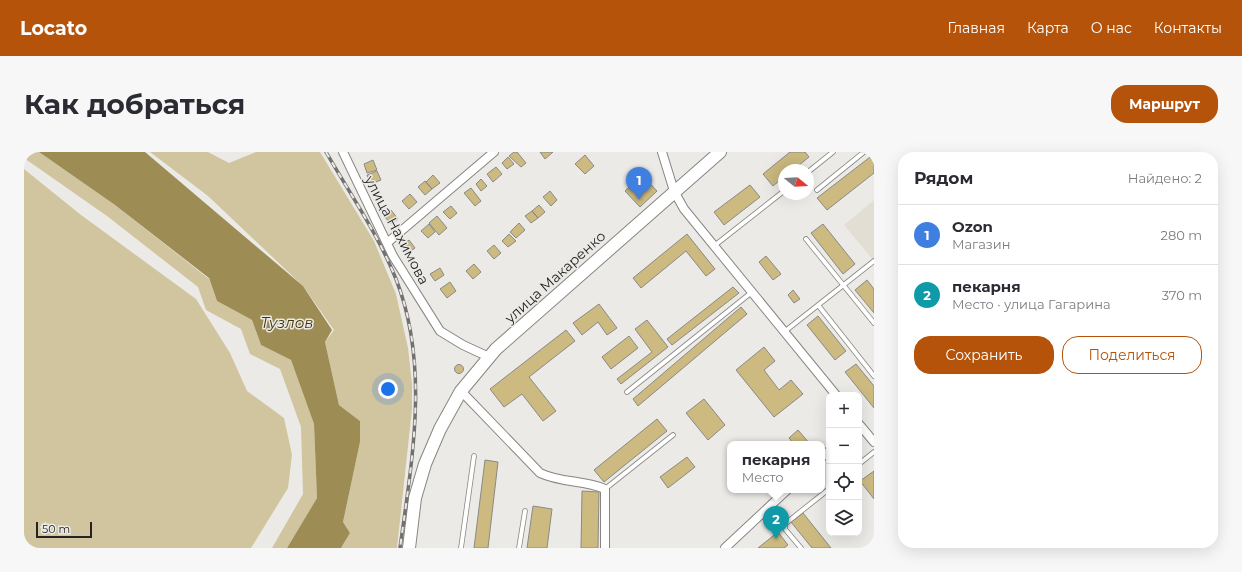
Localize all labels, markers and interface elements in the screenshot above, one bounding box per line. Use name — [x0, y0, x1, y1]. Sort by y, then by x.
text: Locato — [20, 17, 87, 40]
text: Главная — [947, 19, 1005, 37]
text: Карта — [1027, 19, 1069, 37]
text: О нас — [1091, 19, 1132, 37]
text: Контакты — [1154, 19, 1222, 37]
button: Маршрут — [1111, 85, 1218, 123]
text: Как добраться — [24, 87, 245, 121]
north arrow — [778, 164, 814, 200]
pin: 1 — [626, 167, 652, 200]
text: Рядом — [914, 168, 973, 188]
text: Найдено: 2 — [1128, 170, 1202, 186]
street label: улица Нахимова — [360, 172, 433, 287]
text: Ozon — [952, 217, 993, 236]
street label: улица Макаренко — [500, 227, 609, 328]
text: 1 — [924, 227, 930, 243]
text: 280 m — [1161, 227, 1202, 243]
text: Магазин — [952, 236, 1011, 252]
text: пекарня — [952, 277, 1021, 296]
text: 2 — [923, 287, 931, 303]
text: 370 m — [1162, 287, 1202, 303]
text: Место · улица Гагарина — [952, 296, 1111, 312]
water label: Тузлов — [261, 313, 313, 332]
button: Сохранить — [914, 336, 1054, 374]
button: Поделиться — [1062, 336, 1202, 374]
your location — [378, 379, 398, 399]
map controls — [826, 392, 862, 536]
button: + — [826, 392, 862, 428]
button: − — [826, 428, 862, 464]
popup — [727, 441, 825, 493]
text: пекарня — [742, 450, 810, 469]
button: locate — [826, 464, 862, 500]
text: Место — [742, 469, 784, 485]
button: layers — [826, 500, 862, 536]
pin: 2 — [763, 506, 789, 539]
scale bar — [36, 520, 92, 539]
text: 50 m — [42, 522, 70, 536]

